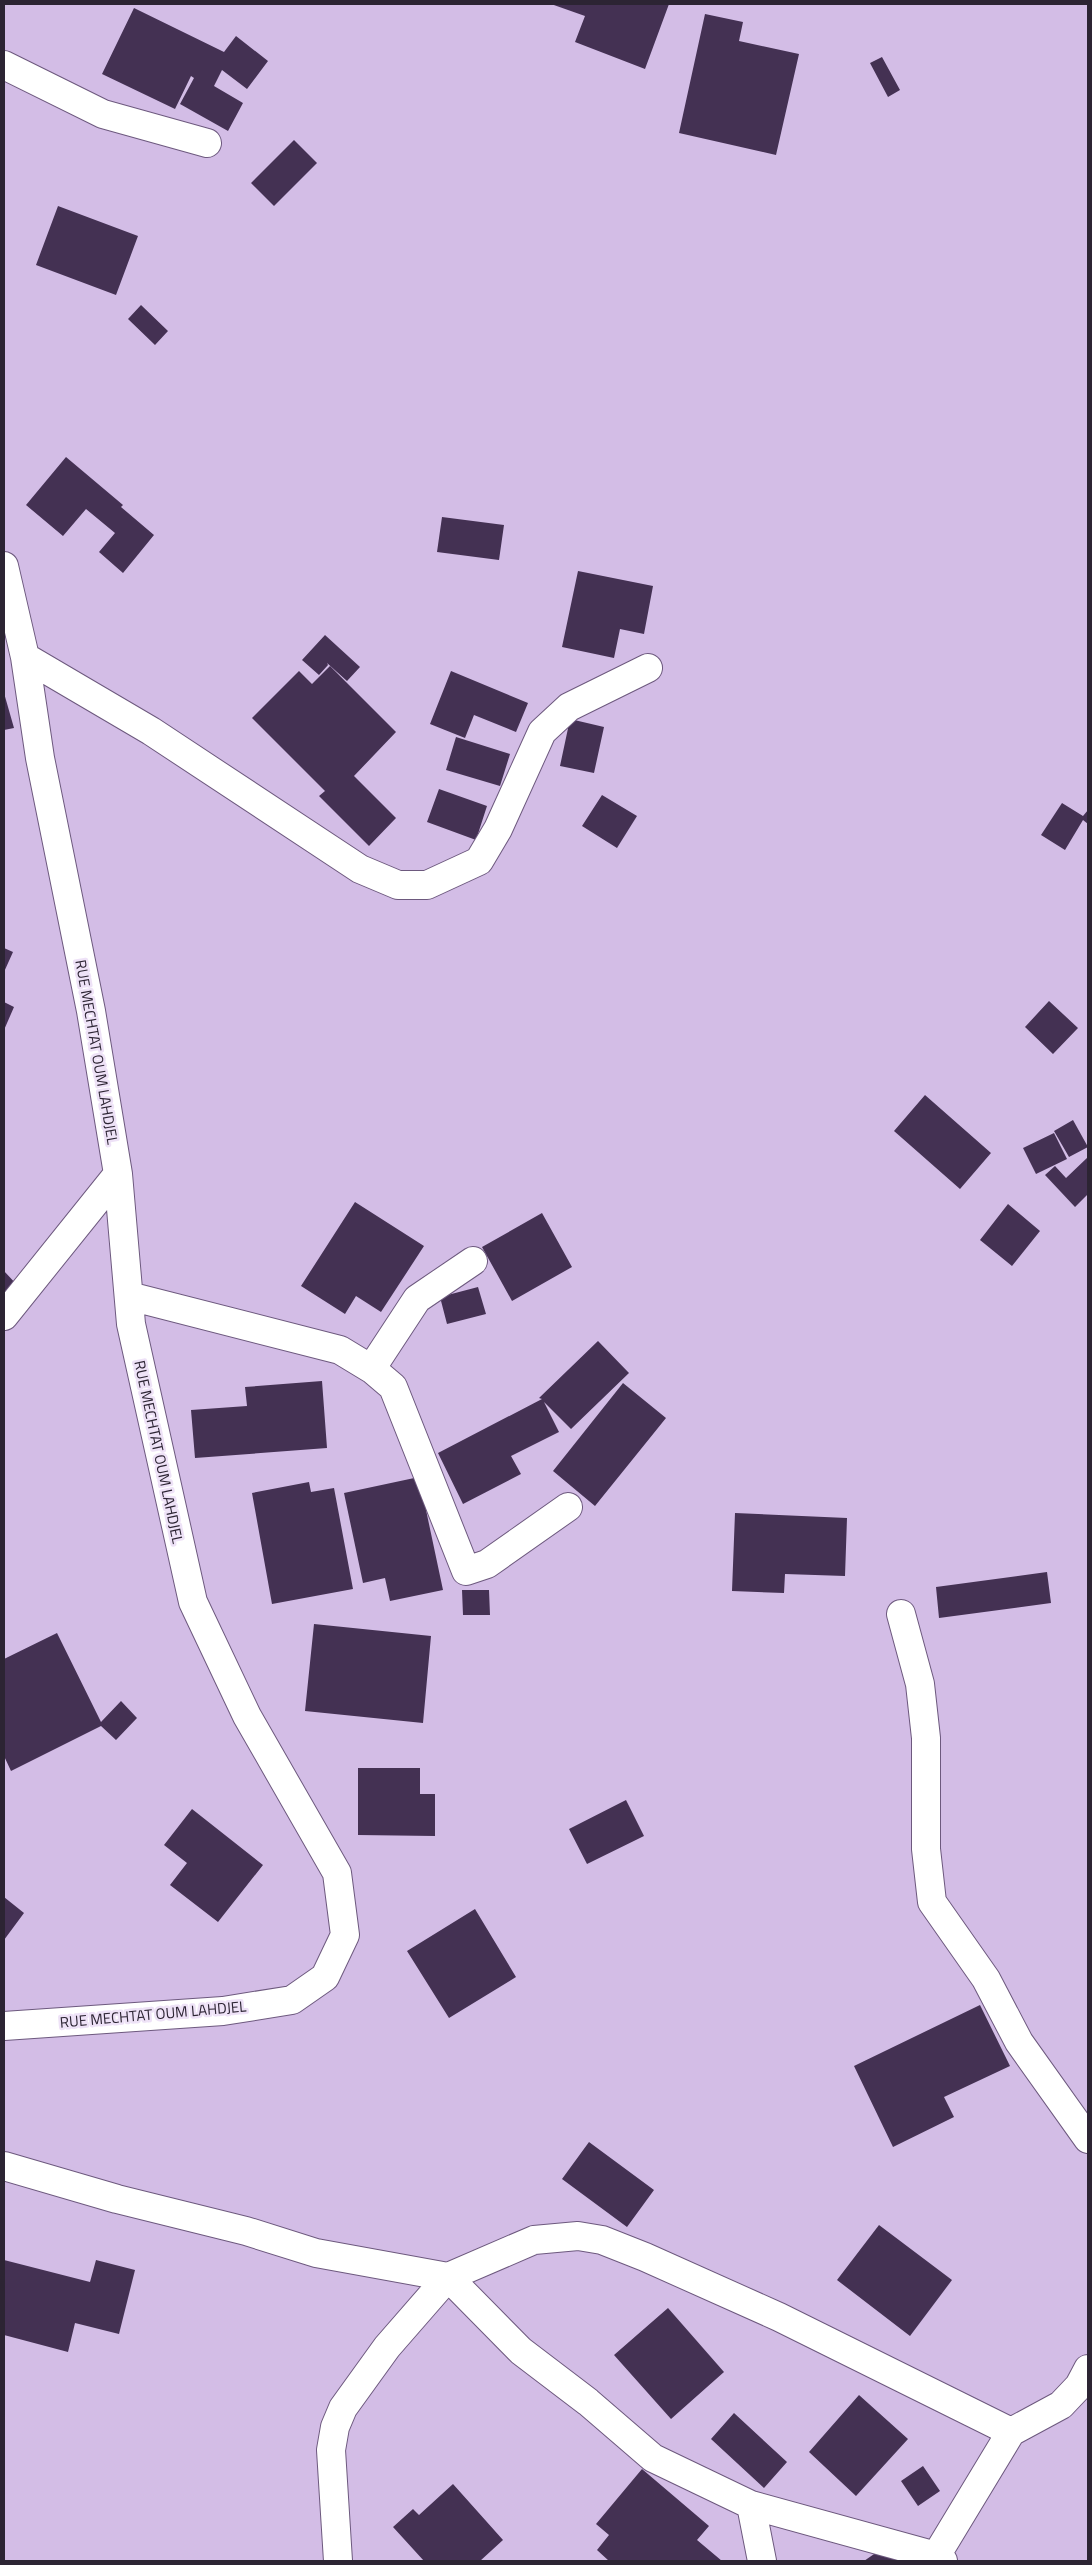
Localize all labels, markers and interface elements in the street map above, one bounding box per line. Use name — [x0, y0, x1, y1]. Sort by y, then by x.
street label: RUE MECHTAT OUM LAHDJEL — [69, 958, 125, 1146]
street label: RUE MECHTAT OUM LAHDJEL — [128, 1358, 190, 1546]
street label: RUE MECHTAT OUM LAHDJEL — [59, 1994, 247, 2034]

